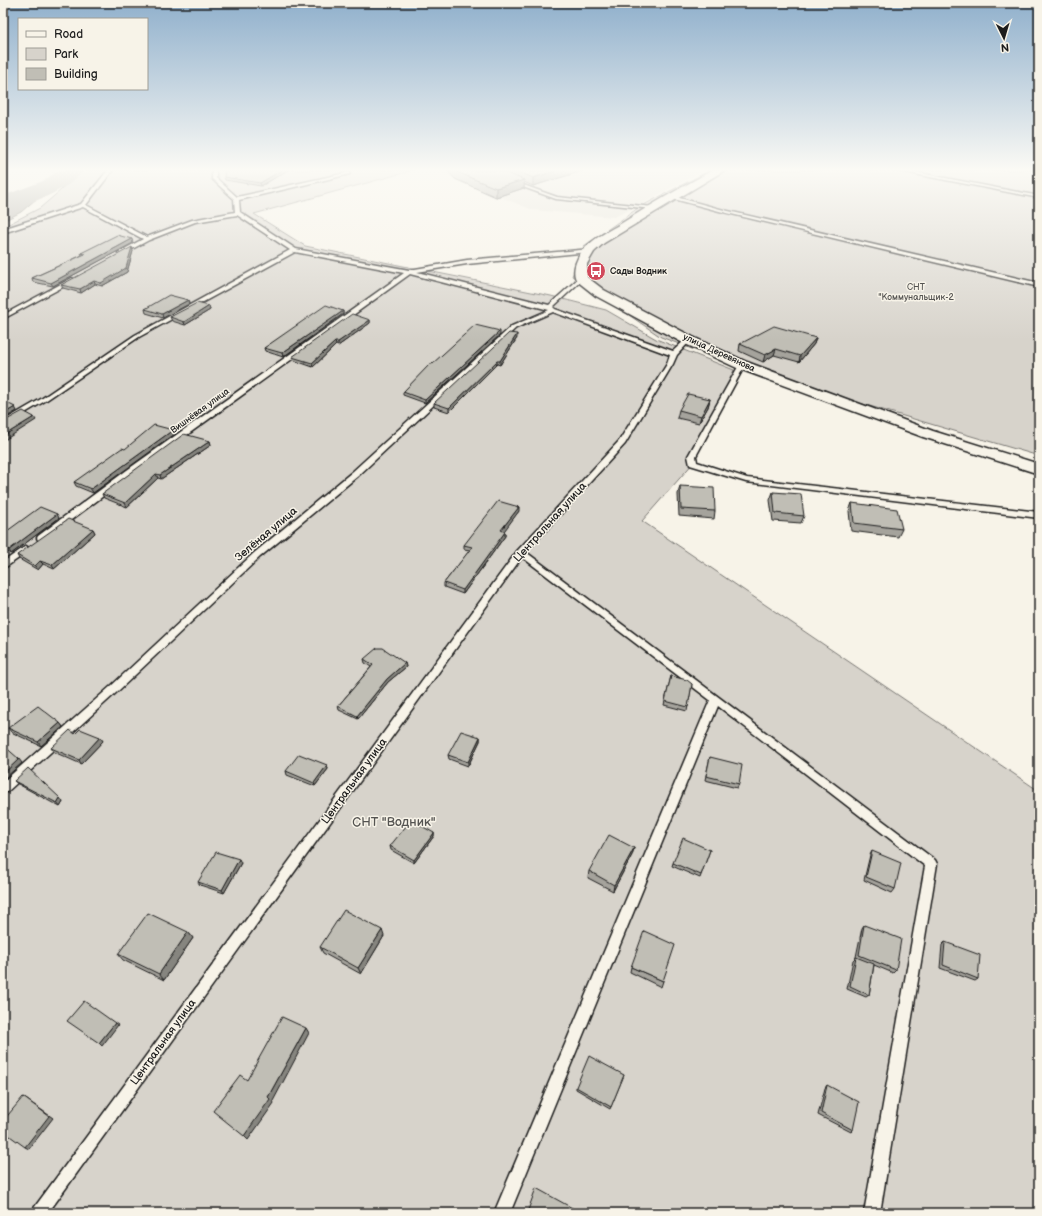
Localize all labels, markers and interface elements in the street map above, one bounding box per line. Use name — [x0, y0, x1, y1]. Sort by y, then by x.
legend — [18, 18, 148, 90]
north arrow — [984, 18, 1024, 58]
text: Road — [54, 27, 83, 42]
text: N — [1000, 41, 1010, 54]
text: Park — [54, 47, 78, 62]
text: Building — [54, 67, 98, 82]
bus stop icon: Сады Водник — [585, 260, 607, 282]
place label: Сады Водник — [610, 266, 667, 277]
park label: СНТ "Коммунальщик-2 — [878, 282, 955, 303]
street label: улица Деревянова — [681, 331, 757, 375]
street label: Вишнёвая улица — [168, 386, 232, 436]
street label: Центральная улица — [511, 479, 589, 564]
street label: Зелёная улица — [232, 504, 300, 564]
street label: Центральная улица — [319, 735, 390, 826]
park label: СНТ "Водник" — [352, 814, 436, 830]
street label: Центральная улица — [128, 996, 199, 1087]

